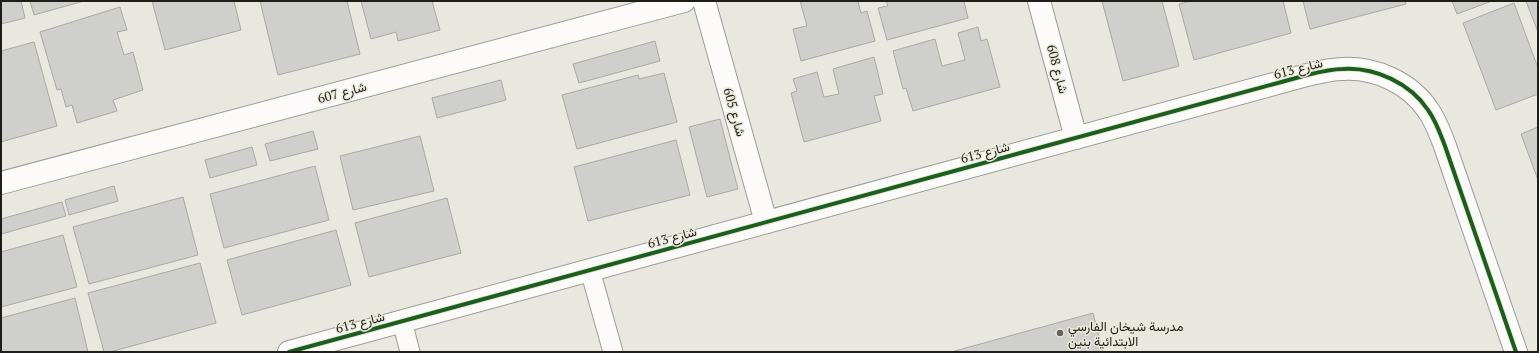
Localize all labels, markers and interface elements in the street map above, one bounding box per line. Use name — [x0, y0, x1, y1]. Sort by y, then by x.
street label: شارع 608 — [1042, 42, 1073, 96]
street label: شارع 613 — [1272, 53, 1325, 84]
street label: شارع 607 — [315, 77, 369, 108]
street label: شارع 605 — [718, 85, 751, 139]
street label: شارع 613 — [958, 137, 1012, 168]
street label: شارع 613 — [645, 222, 699, 253]
street label: شارع 613 — [333, 307, 387, 338]
place label: مدرسة شيخان الفارسي الابتدائية بنين — [1068, 317, 1183, 350]
marker: مدرسة شيخان الفارسي الابتدائية بنين — [1055, 328, 1065, 338]

